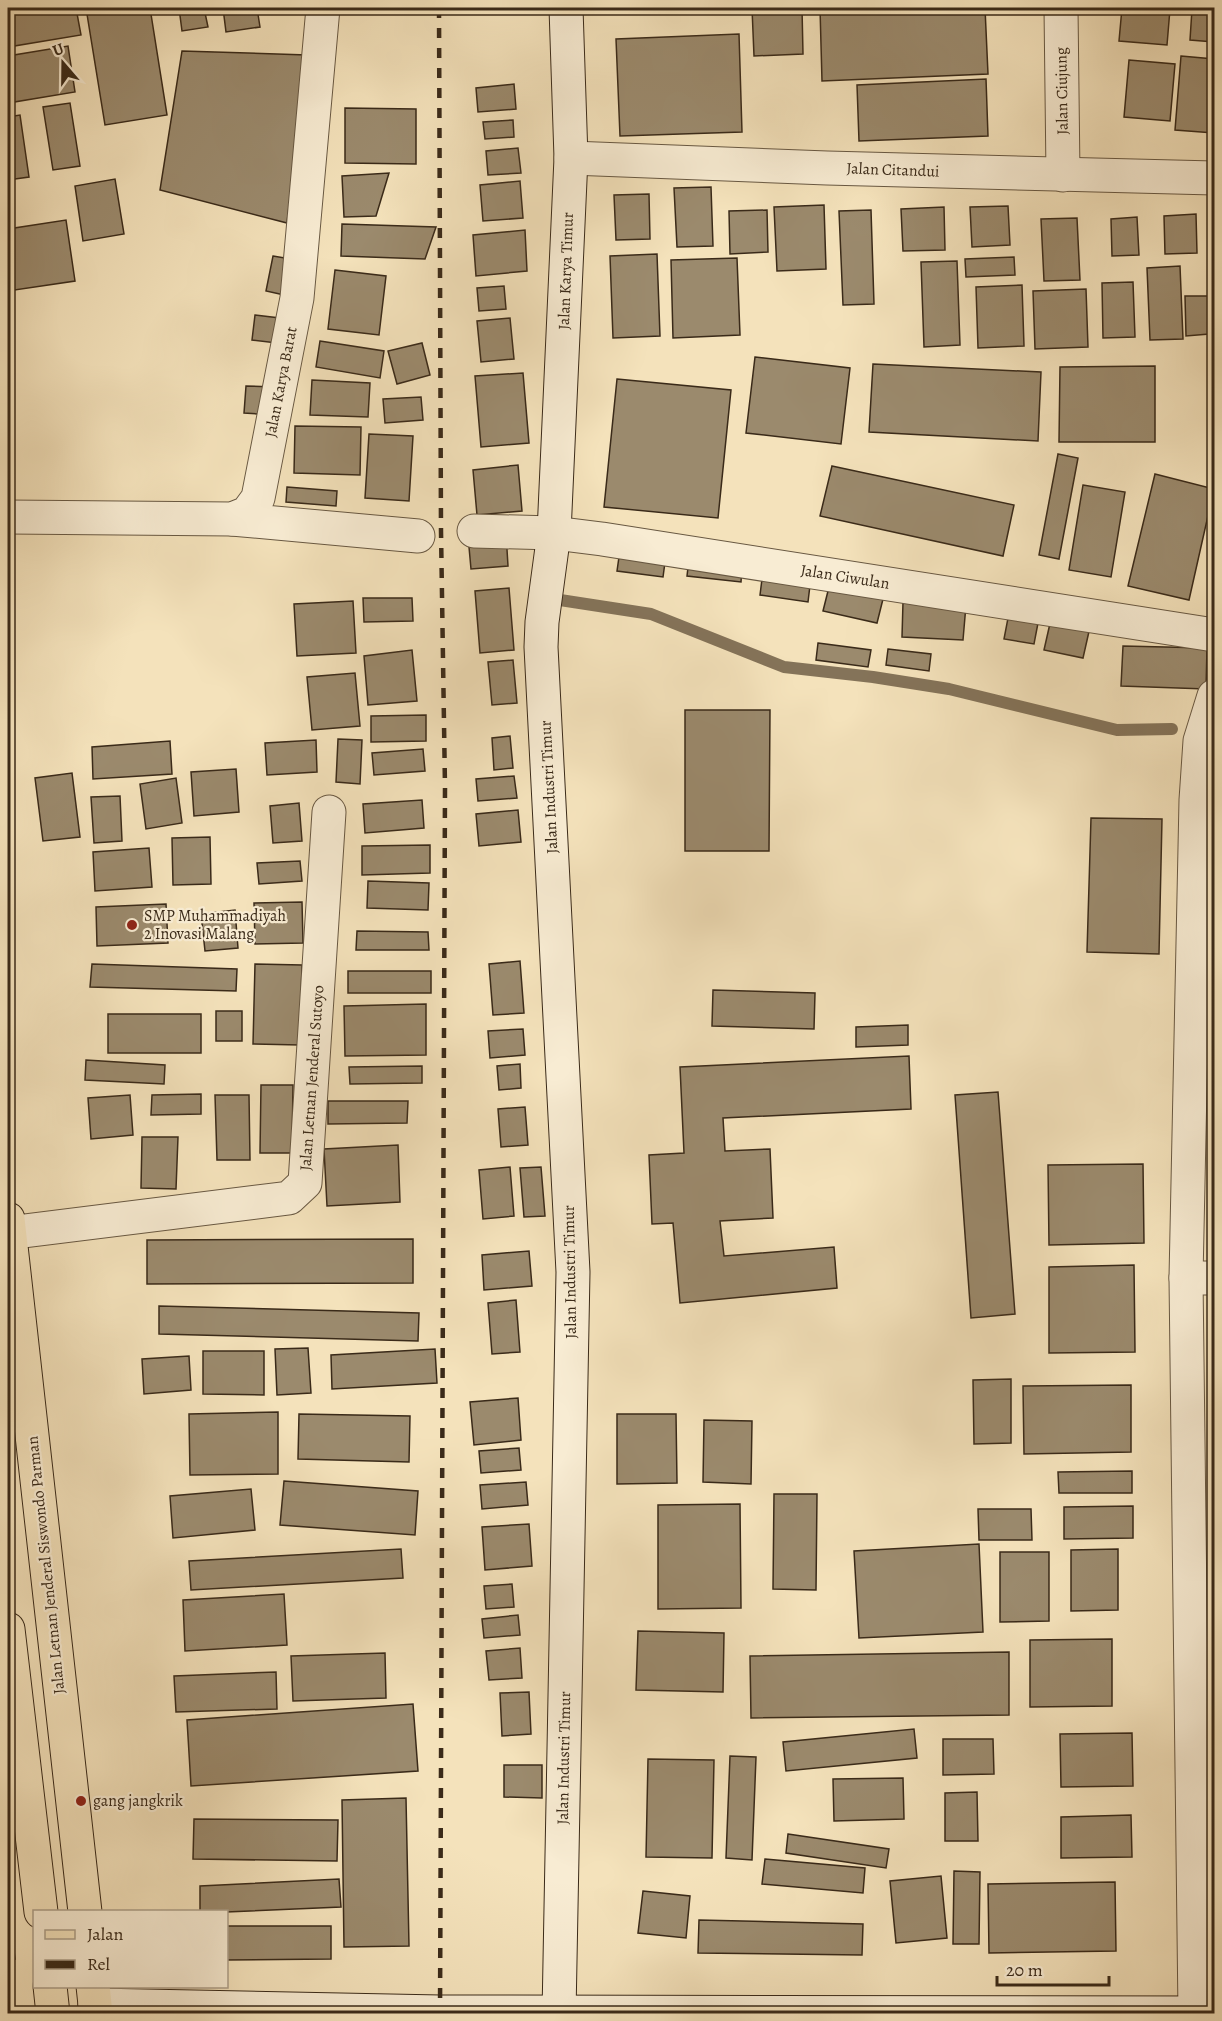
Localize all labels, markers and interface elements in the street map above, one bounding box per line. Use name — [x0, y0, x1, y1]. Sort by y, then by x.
north arrow — [33, 33, 93, 93]
text: U — [50, 38, 67, 62]
street label: Jalan Ciujung — [1050, 47, 1074, 135]
street label: Jalan Citandui — [846, 157, 940, 183]
street label: Jalan Karya Timur — [553, 212, 579, 330]
street label: Jalan Karya Barat — [259, 325, 303, 439]
street label: Jalan Ciwulan — [799, 559, 891, 595]
street label: Jalan Industri Timur — [535, 720, 563, 854]
place label: SMP Muhammadiyah 2 Inovasi Malang — [144, 905, 286, 945]
marker: SMP Muhammadiyah 2 Inovasi Malang — [125, 918, 139, 932]
street label: Jalan Letnan Jenderal Sutoyo — [295, 984, 329, 1172]
street label: Jalan Industri Timur — [558, 1205, 582, 1339]
street label: Jalan Letnan Jenderal Siswondo Parman — [21, 1435, 70, 1695]
street label: Jalan Industri Timur — [552, 1691, 576, 1825]
place label: gang jangkrik — [93, 1790, 183, 1812]
marker: gang jangkrik — [74, 1794, 88, 1808]
legend — [33, 1910, 228, 1988]
text: Jalan — [87, 1922, 124, 1946]
scale bar — [997, 1949, 1110, 1987]
text: Rel — [87, 1952, 111, 1976]
text: 20 m — [1006, 1958, 1043, 1982]

